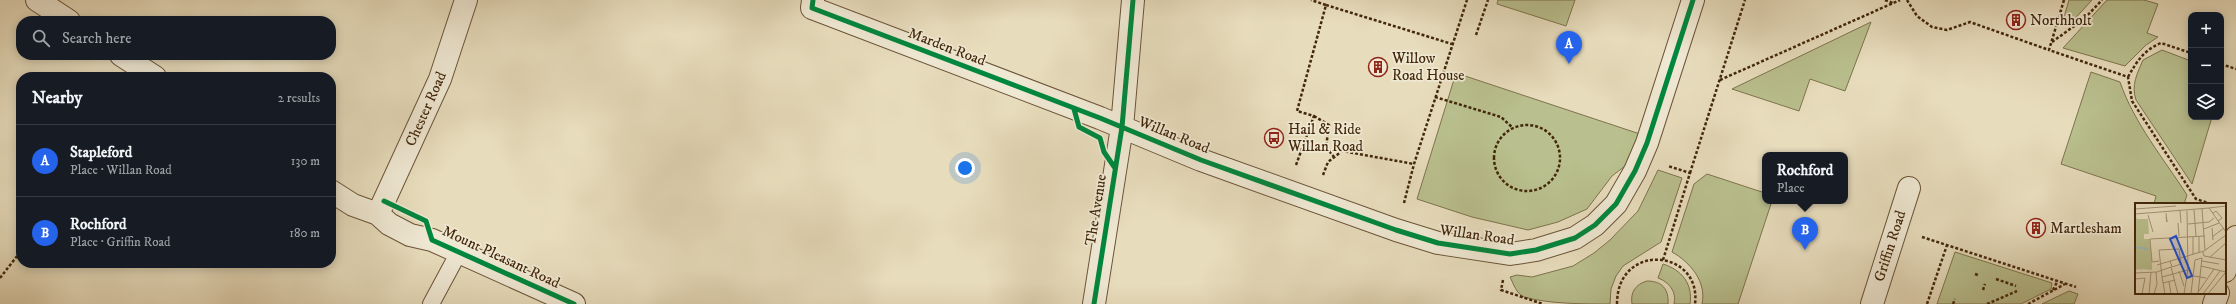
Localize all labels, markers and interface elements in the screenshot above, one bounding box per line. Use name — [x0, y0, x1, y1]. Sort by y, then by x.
building icon: Northholt — [2005, 9, 2027, 31]
place label: Northholt — [2030, 11, 2092, 30]
map controls — [2188, 12, 2224, 120]
button: + — [2188, 12, 2224, 48]
search box — [16, 16, 336, 60]
street label: Marden Road — [906, 24, 989, 71]
icon: search — [30, 27, 52, 49]
text: Search here — [62, 29, 131, 48]
pin: A — [1556, 31, 1582, 64]
button: − — [2188, 48, 2224, 84]
place label: Willow Road House — [1391, 49, 1464, 85]
building icon: Willow Road House — [1367, 56, 1389, 78]
street label: Chester Road — [401, 68, 451, 149]
button: layers — [2188, 84, 2224, 120]
text: Nearby — [32, 87, 82, 109]
text: 2 results — [278, 90, 320, 106]
street label: Willan Road — [1135, 112, 1213, 158]
place label: Hail & Ride Willan Road — [1287, 120, 1364, 156]
bus stop icon: Hail & Ride Willan Road — [1263, 127, 1285, 149]
text: Stapleford — [70, 143, 132, 162]
popup — [1762, 152, 1848, 204]
text: A — [41, 153, 49, 169]
text: 130 m — [291, 153, 320, 169]
your location — [955, 158, 975, 178]
text: Rochford — [1777, 161, 1833, 180]
text: Place · Willan Road — [70, 162, 172, 178]
street label: The Avenue — [1081, 173, 1111, 247]
text: Place — [1777, 180, 1805, 196]
inset map — [2135, 203, 2226, 294]
street label: Griffin Road — [1870, 208, 1911, 284]
text: Rochford — [70, 215, 127, 234]
pin: B — [1792, 217, 1818, 250]
building icon: Martlesham — [2025, 217, 2047, 239]
place label: Martlesham — [2050, 219, 2122, 238]
street label: Willan Road — [1438, 220, 1516, 250]
street label: Mount Pleasant Road — [439, 221, 563, 293]
text: B — [41, 225, 49, 241]
text: 180 m — [289, 225, 320, 241]
text: Place · Griffin Road — [70, 234, 171, 250]

